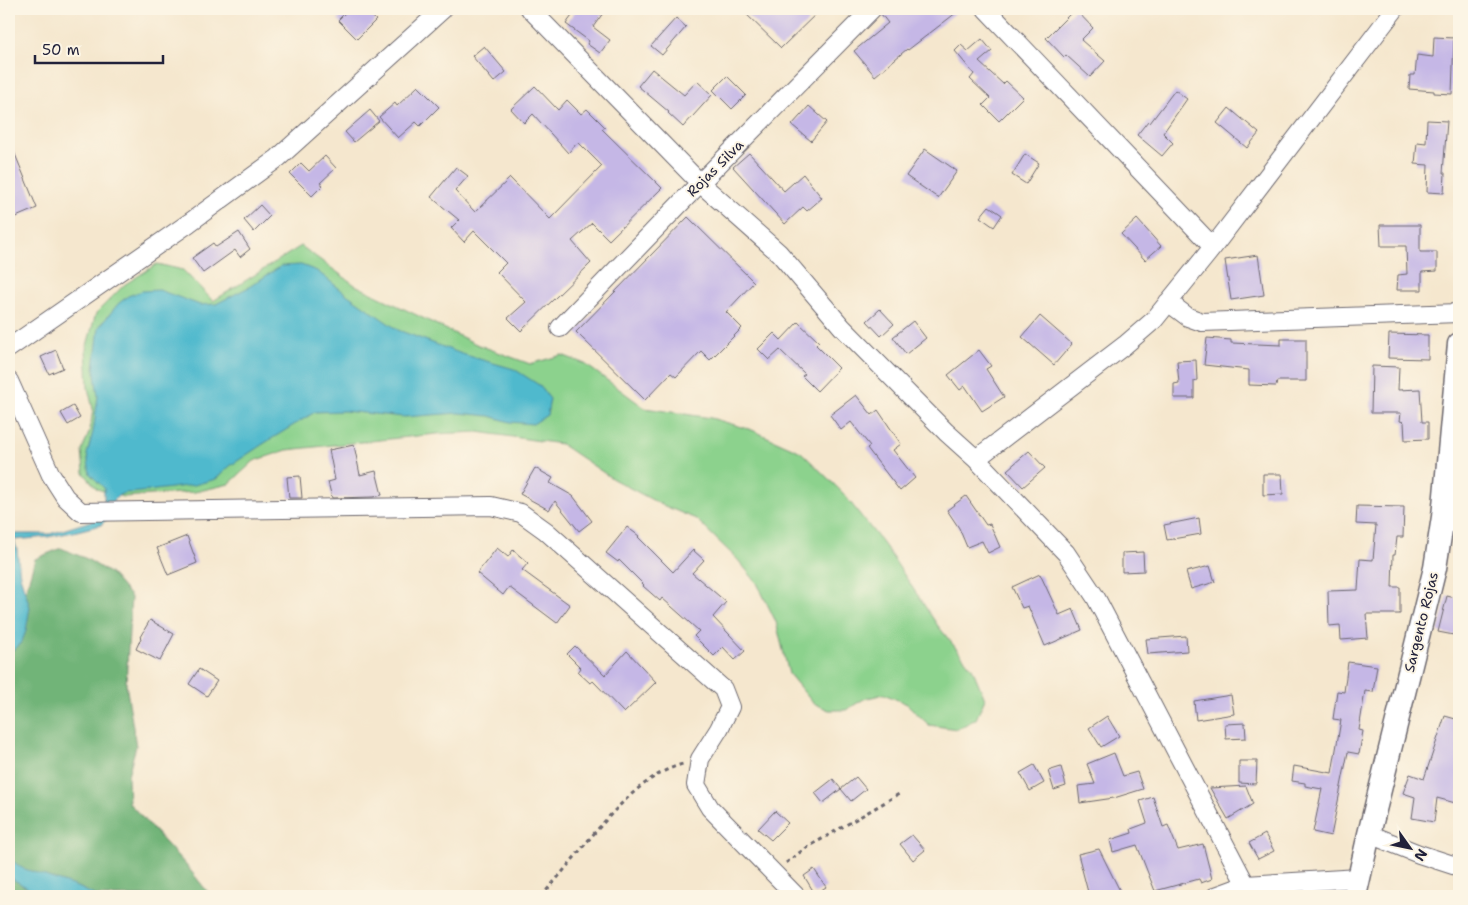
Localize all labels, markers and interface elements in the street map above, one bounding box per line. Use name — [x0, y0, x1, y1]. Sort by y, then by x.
scale bar — [35, 32, 162, 64]
text: 50 m — [42, 40, 80, 60]
street label: Rojas Silva — [683, 136, 747, 200]
street label: Sargento Rojas — [1400, 570, 1442, 674]
north arrow — [1386, 822, 1436, 872]
text: N — [1410, 846, 1431, 865]

